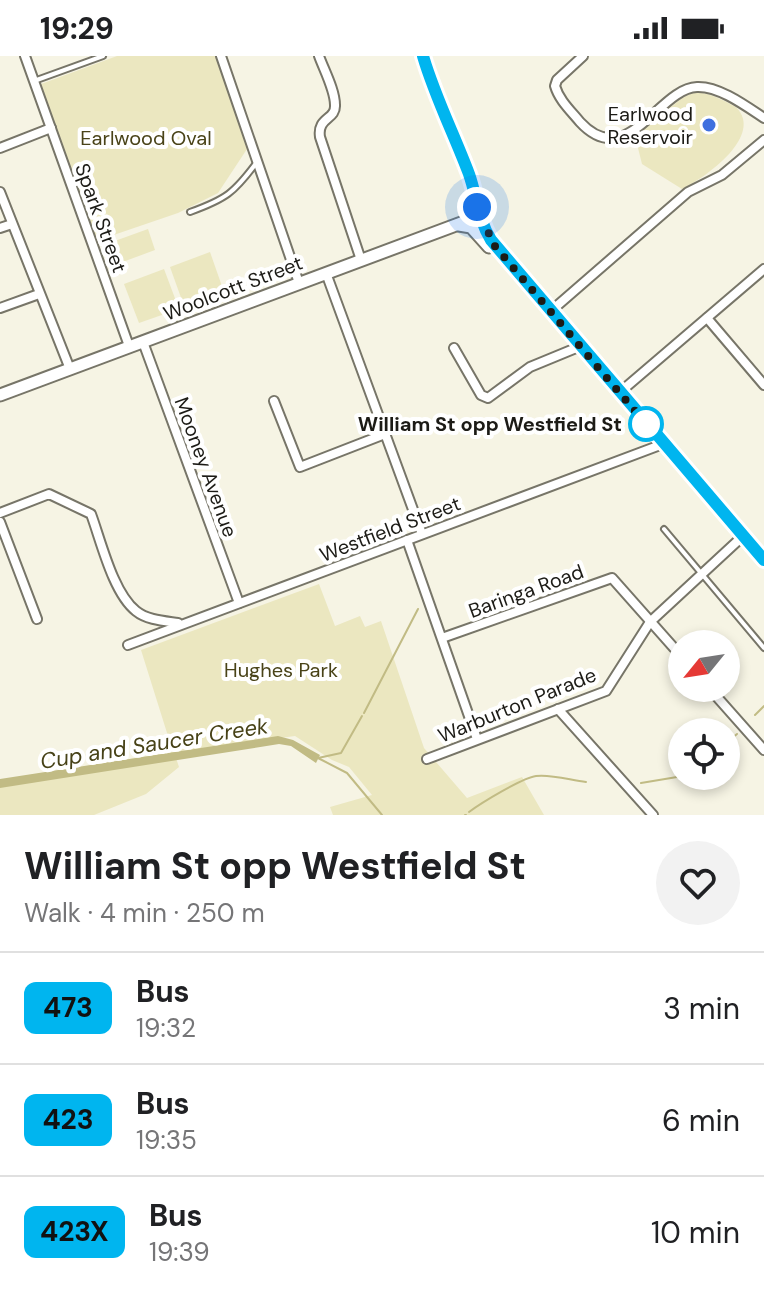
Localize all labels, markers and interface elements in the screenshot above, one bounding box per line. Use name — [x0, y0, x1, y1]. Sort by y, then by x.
text: 19:29 — [40, 9, 114, 48]
place label: Earlwood Reservoir — [607, 101, 693, 150]
marker: Earlwood Reservoir — [700, 116, 718, 134]
park label: Earlwood Oval — [80, 125, 212, 151]
street label: Spark Street — [69, 160, 133, 276]
your location — [457, 187, 497, 227]
street label: Woolcott Street — [160, 249, 306, 326]
street label: Mooney Avenue — [169, 393, 243, 541]
marker: William St opp Westfield St — [629, 407, 663, 441]
place label: William St opp Westfield St — [358, 411, 622, 437]
street label: Westfield Street — [316, 490, 464, 568]
street label: Baringa Road — [465, 558, 587, 624]
north arrow — [668, 630, 740, 702]
map controls — [668, 630, 740, 790]
park label: Hughes Park — [224, 657, 338, 683]
street label: Warburton Parade — [434, 661, 600, 749]
water label: Cup and Saucer Creek — [38, 711, 271, 776]
button: locate — [668, 718, 740, 790]
text: William St opp Westfield St — [24, 841, 526, 891]
button: heart — [656, 841, 740, 925]
text: Walk · 4 min · 250 m — [24, 896, 265, 930]
text: Bus — [136, 972, 190, 1011]
text: 473 — [43, 989, 93, 1026]
text: 3 min — [663, 989, 740, 1028]
text: 19:32 — [136, 1011, 196, 1045]
text: Bus — [136, 1084, 190, 1123]
text: 423 — [42, 1101, 94, 1138]
text: 6 min — [662, 1101, 740, 1140]
text: 19:35 — [136, 1123, 197, 1157]
text: Bus — [149, 1196, 202, 1235]
text: 423X — [40, 1213, 109, 1250]
text: 10 min — [651, 1213, 740, 1252]
text: 19:39 — [149, 1235, 210, 1269]

